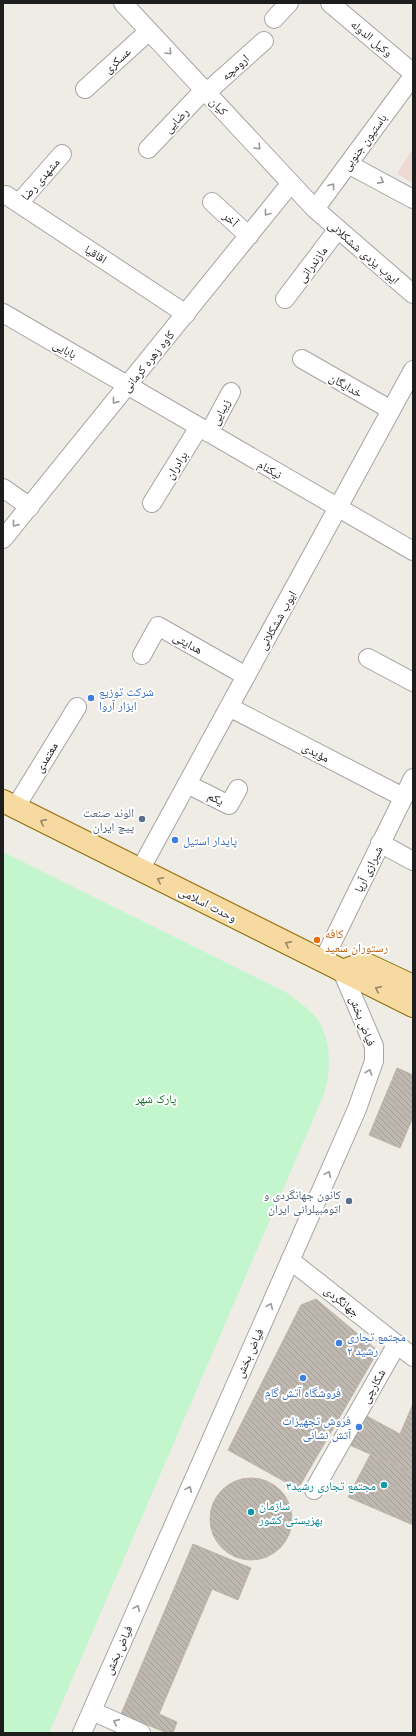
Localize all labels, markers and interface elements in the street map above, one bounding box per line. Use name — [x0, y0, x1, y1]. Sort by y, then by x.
street label: وکیل الدوله — [348, 16, 396, 60]
street label: عسکری — [100, 44, 134, 76]
one-way arrow — [164, 47, 171, 55]
street label: ارومچه — [218, 51, 252, 83]
street label: کیان — [207, 94, 231, 118]
street label: رضایی — [160, 104, 192, 136]
street label: باستیون جنوبی — [338, 110, 390, 174]
one-way arrow — [253, 142, 260, 150]
street label: مشهدی رضا — [17, 155, 63, 203]
one-way arrow — [376, 177, 384, 184]
one-way arrow — [327, 184, 334, 191]
street label: آخر — [220, 208, 242, 230]
one-way arrow — [265, 209, 272, 216]
street label: ایوب یزدی ششکلانی — [325, 217, 403, 287]
street label: اقاقیا — [82, 241, 110, 267]
street label: مازندرانی — [294, 243, 330, 285]
street label: کاوه زهره کرمانی — [118, 327, 178, 395]
street label: بابایی — [50, 336, 80, 362]
street label: خدایگان — [327, 370, 366, 401]
street label: زیبایی — [207, 396, 234, 428]
one-way arrow — [112, 397, 119, 404]
street label: برادران — [162, 448, 191, 482]
street label: نیکنام — [255, 456, 285, 483]
one-way arrow — [13, 519, 20, 527]
street label: ایوب ششکلانی — [255, 588, 300, 652]
street label: هدایتی — [171, 629, 205, 657]
place label: شرکت توزیع ابزار آروا — [99, 684, 154, 713]
marker: شرکت توزیع ابزار آروا — [86, 693, 96, 703]
street label: معتمدی — [31, 739, 61, 775]
street label: مؤیدی — [300, 739, 332, 765]
street label: یکم — [205, 788, 227, 809]
place label: الوند صنعت پیچ ایران — [83, 805, 134, 834]
marker: الوند صنعت پیچ ایران — [137, 814, 147, 824]
one-way arrow — [40, 819, 48, 827]
place label: پایدار استیل — [183, 833, 238, 848]
marker: پایدار استیل — [170, 835, 180, 845]
street label: شیرازی آریا — [350, 843, 386, 895]
one-way arrow — [156, 877, 164, 885]
street label: وحدت اسلامی — [176, 883, 240, 925]
place label: کافه رستوران سعید — [325, 926, 388, 955]
marker: کافه رستوران سعید — [312, 935, 322, 945]
one-way arrow — [285, 941, 293, 949]
one-way arrow — [375, 986, 382, 994]
street label: فیاض بخش — [346, 994, 379, 1048]
one-way arrow — [365, 1069, 373, 1076]
park label: پارک شهر — [135, 1091, 177, 1106]
one-way arrow — [323, 1170, 331, 1178]
place label: کانون جهانگردی و اتومبیلرانی ایران — [264, 1187, 341, 1216]
marker: کانون جهانگردی و اتومبیلرانی ایران — [344, 1196, 354, 1206]
street label: جهانگردی — [321, 1282, 363, 1320]
one-way arrow — [265, 1302, 273, 1310]
street label: فیاض بخش — [232, 1326, 267, 1380]
place label: مجتمع تجاری رشید ۲ — [347, 1329, 406, 1358]
marker: مجتمع تجاری رشید ۲ — [334, 1338, 344, 1348]
street label: شکارچی — [357, 1366, 389, 1406]
marker: فروشگاه آتش گام — [298, 1373, 308, 1383]
place label: فروشگاه آتش گام — [265, 1385, 341, 1401]
place label: فروش تجهیزات آتش نشانی — [282, 1413, 352, 1442]
marker: فروش تجهیزات آتش نشانی — [354, 1422, 364, 1432]
place label: مجتمع تجاری رشید۳ — [286, 1478, 376, 1493]
marker: مجتمع تجاری رشید۳ — [379, 1480, 389, 1490]
one-way arrow — [185, 1485, 193, 1492]
place label: سازمان بهزیستی کشور — [258, 1498, 323, 1527]
marker: سازمان بهزیستی کشور — [246, 1507, 256, 1517]
one-way arrow — [132, 1604, 140, 1612]
street label: فیاض بخش — [101, 1623, 136, 1677]
one-way arrow — [113, 1719, 121, 1727]

